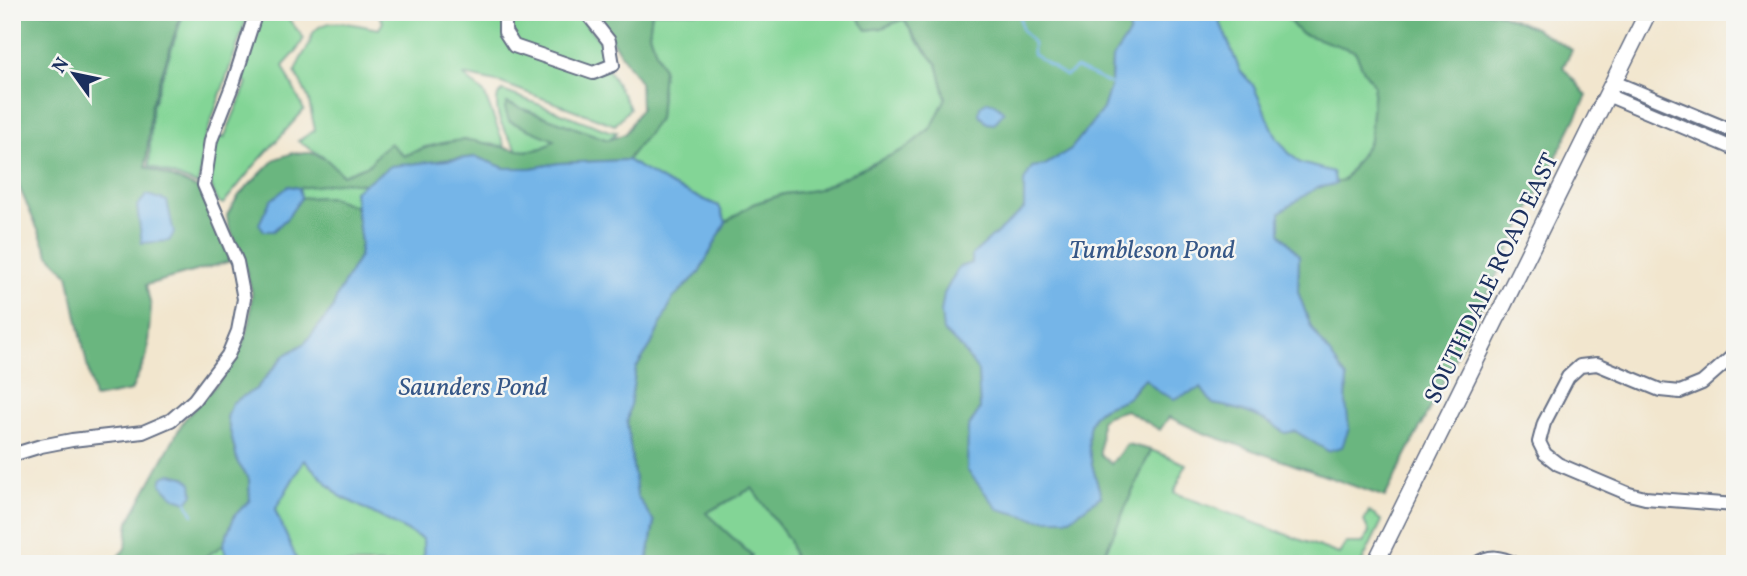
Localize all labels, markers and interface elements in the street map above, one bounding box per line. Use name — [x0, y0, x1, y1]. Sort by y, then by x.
north arrow — [38, 38, 108, 108]
text: N — [47, 53, 76, 79]
street label: SOUTHDALE ROAD EAST — [1417, 148, 1568, 410]
water label: Tumbleson Pond — [1069, 233, 1235, 269]
water label: Saunders Pond — [399, 370, 548, 406]

